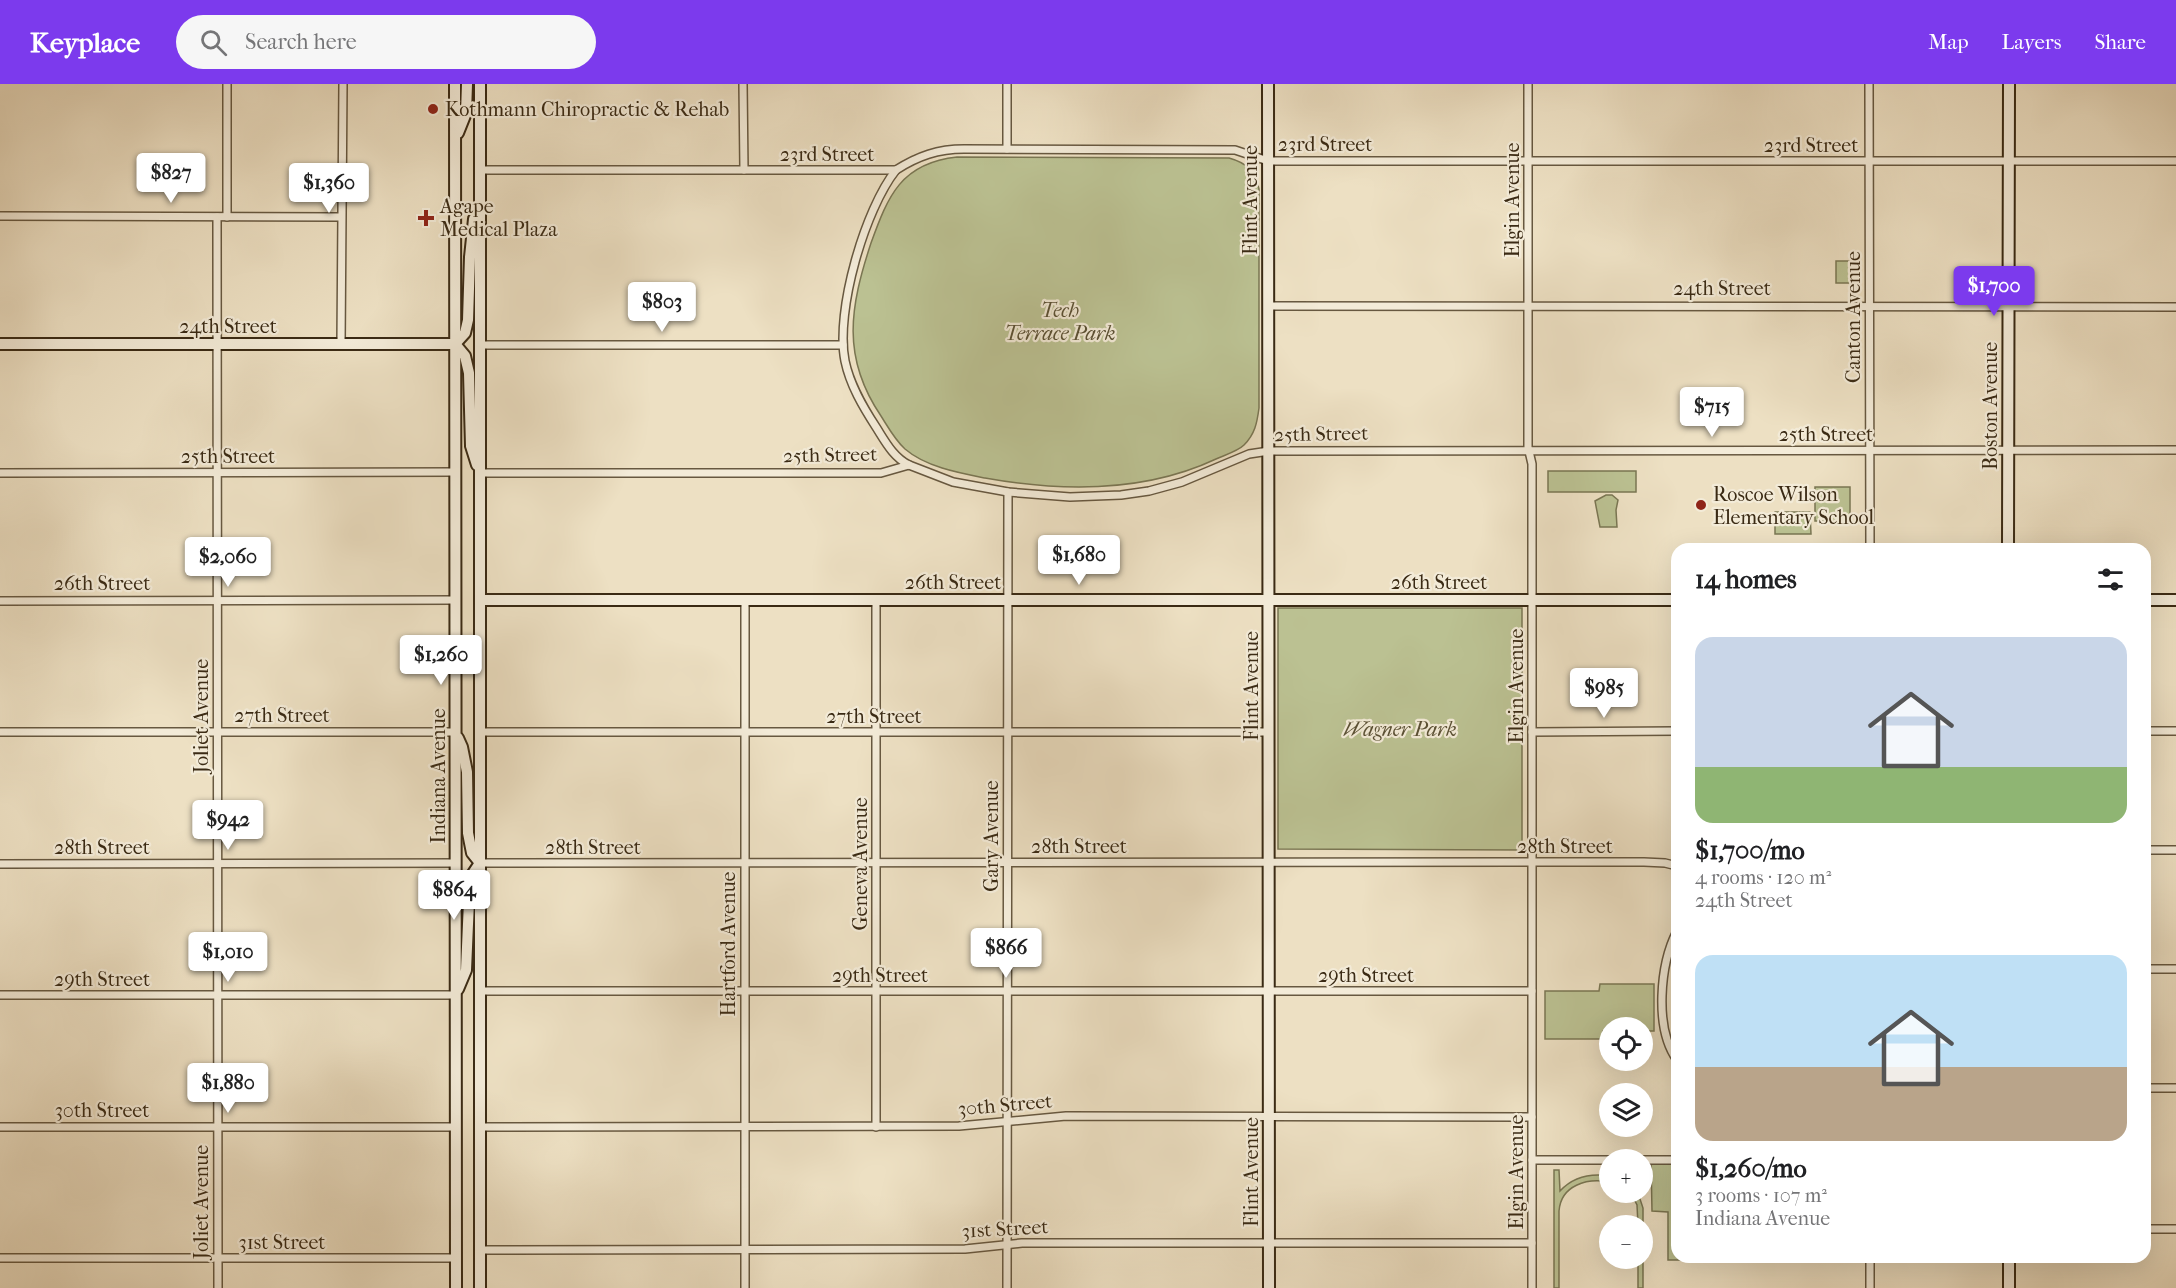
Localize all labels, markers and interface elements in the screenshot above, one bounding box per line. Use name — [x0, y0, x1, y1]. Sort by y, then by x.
search box — [176, 15, 596, 69]
text: Keyplace — [30, 26, 140, 59]
icon: search — [197, 26, 230, 59]
text: Search here — [245, 29, 357, 55]
text: Map — [1928, 30, 1969, 54]
text: Layers — [2002, 30, 2061, 54]
text: Share — [2094, 30, 2146, 54]
place label: Kothmann Chiropractic & Rehab — [445, 98, 729, 121]
marker: Kothmann Chiropractic & Rehab — [426, 102, 440, 116]
street label: 23rd Street — [1278, 133, 1372, 156]
street label: 23rd Street — [1764, 134, 1858, 157]
street label: Elgin Avenue — [1501, 142, 1524, 257]
street label: 23rd Street — [780, 143, 874, 166]
street label: Flint Avenue — [1239, 145, 1262, 255]
pin: $827 — [135, 153, 207, 204]
text: $827 — [151, 161, 192, 184]
pin: $1,360 — [280, 163, 378, 214]
text: $1,360 — [303, 171, 355, 194]
place label: Agape Medical Plaza — [439, 195, 558, 241]
marker: Agape Medical Plaza — [417, 209, 435, 227]
street label: Canton Avenue — [1842, 251, 1865, 383]
pin: $1,700 — [1945, 266, 2043, 317]
text: $1,700 — [1968, 274, 2020, 297]
street label: 24th Street — [1673, 277, 1771, 300]
pin: $803 — [626, 282, 698, 333]
text: $803 — [642, 290, 682, 313]
park label: Tech Terrace Park — [1004, 299, 1116, 345]
street label: 24th Street — [179, 315, 277, 338]
street label: Boston Avenue — [1979, 342, 2002, 470]
pin: $715 — [1676, 387, 1748, 438]
text: $715 — [1694, 395, 1730, 418]
street label: 25th Street — [1274, 422, 1368, 446]
street label: 25th Street — [1779, 423, 1873, 446]
street label: 25th Street — [783, 443, 877, 467]
street label: 25th Street — [181, 445, 275, 468]
place label: Roscoe Wilson Elementary School — [1713, 483, 1875, 529]
marker: Roscoe Wilson Elementary School — [1694, 498, 1708, 512]
pin: $1,680 — [1030, 535, 1128, 586]
pin: $2,060 — [179, 537, 277, 588]
text: $1,680 — [1052, 543, 1106, 566]
text: $2,060 — [199, 545, 257, 568]
icon: filters — [2094, 563, 2127, 596]
text: 14 homes — [1695, 564, 1797, 595]
street label: 26th Street — [905, 571, 1001, 594]
street label: 26th Street — [1391, 571, 1487, 594]
street label: 26th Street — [54, 572, 150, 595]
street label: Elgin Avenue — [1505, 628, 1528, 743]
street label: Flint Avenue — [1240, 631, 1263, 741]
pin: $1,260 — [392, 635, 490, 686]
text: $1,260 — [414, 643, 468, 666]
street label: Joliet Avenue — [190, 659, 213, 775]
pin: $985 — [1568, 668, 1640, 719]
text: $985 — [1584, 676, 1624, 699]
icon: home — [1857, 676, 1965, 784]
street label: 27th Street — [234, 704, 330, 727]
street label: 27th Street — [826, 705, 922, 728]
street label: Indiana Avenue — [427, 708, 450, 844]
park label: Wagner Park — [1343, 718, 1457, 741]
street label: Gary Avenue — [980, 780, 1003, 892]
street label: Geneva Avenue — [849, 797, 872, 931]
pin: $942 — [192, 800, 264, 851]
text: $942 — [206, 808, 250, 831]
street label: 28th Street — [1031, 835, 1127, 858]
street label: 28th Street — [1517, 835, 1613, 858]
text: $1,700/mo — [1695, 835, 1805, 866]
street label: 28th Street — [54, 836, 150, 859]
street label: 28th Street — [545, 836, 641, 859]
text: 4 rooms · 120 m² — [1695, 866, 1831, 889]
pin: $864 — [418, 870, 490, 921]
street label: Hartford Avenue — [717, 871, 740, 1017]
text: $864 — [432, 878, 476, 901]
text: 24th Street — [1695, 889, 1793, 912]
pin: $866 — [970, 928, 1042, 979]
pin: $1,010 — [179, 932, 277, 983]
text: $866 — [985, 936, 1027, 959]
text: $1,010 — [202, 940, 254, 963]
street label: 29th Street — [832, 964, 928, 987]
street label: 29th Street — [1318, 964, 1414, 987]
street label: 29th Street — [54, 968, 150, 991]
icon: home — [1857, 994, 1965, 1102]
map controls — [1599, 1017, 1653, 1269]
button: locate — [1599, 1017, 1653, 1071]
pin: $1,880 — [179, 1063, 277, 1114]
text: $1,880 — [201, 1071, 255, 1094]
button: layers — [1599, 1083, 1653, 1137]
street label: 30th Street — [957, 1089, 1053, 1121]
street label: 30th Street — [55, 1099, 149, 1122]
street label: Elgin Avenue — [1505, 1114, 1528, 1229]
street label: Flint Avenue — [1240, 1117, 1263, 1227]
street label: Joliet Avenue — [190, 1145, 213, 1261]
button: + — [1599, 1149, 1653, 1203]
text: $1,260/mo — [1695, 1153, 1807, 1184]
text: 3 rooms · 107 m² — [1695, 1184, 1827, 1207]
text: Indiana Avenue — [1695, 1207, 1830, 1230]
street label: 31st Street — [961, 1215, 1049, 1243]
button: − — [1599, 1215, 1653, 1269]
street label: 31st Street — [239, 1231, 325, 1254]

